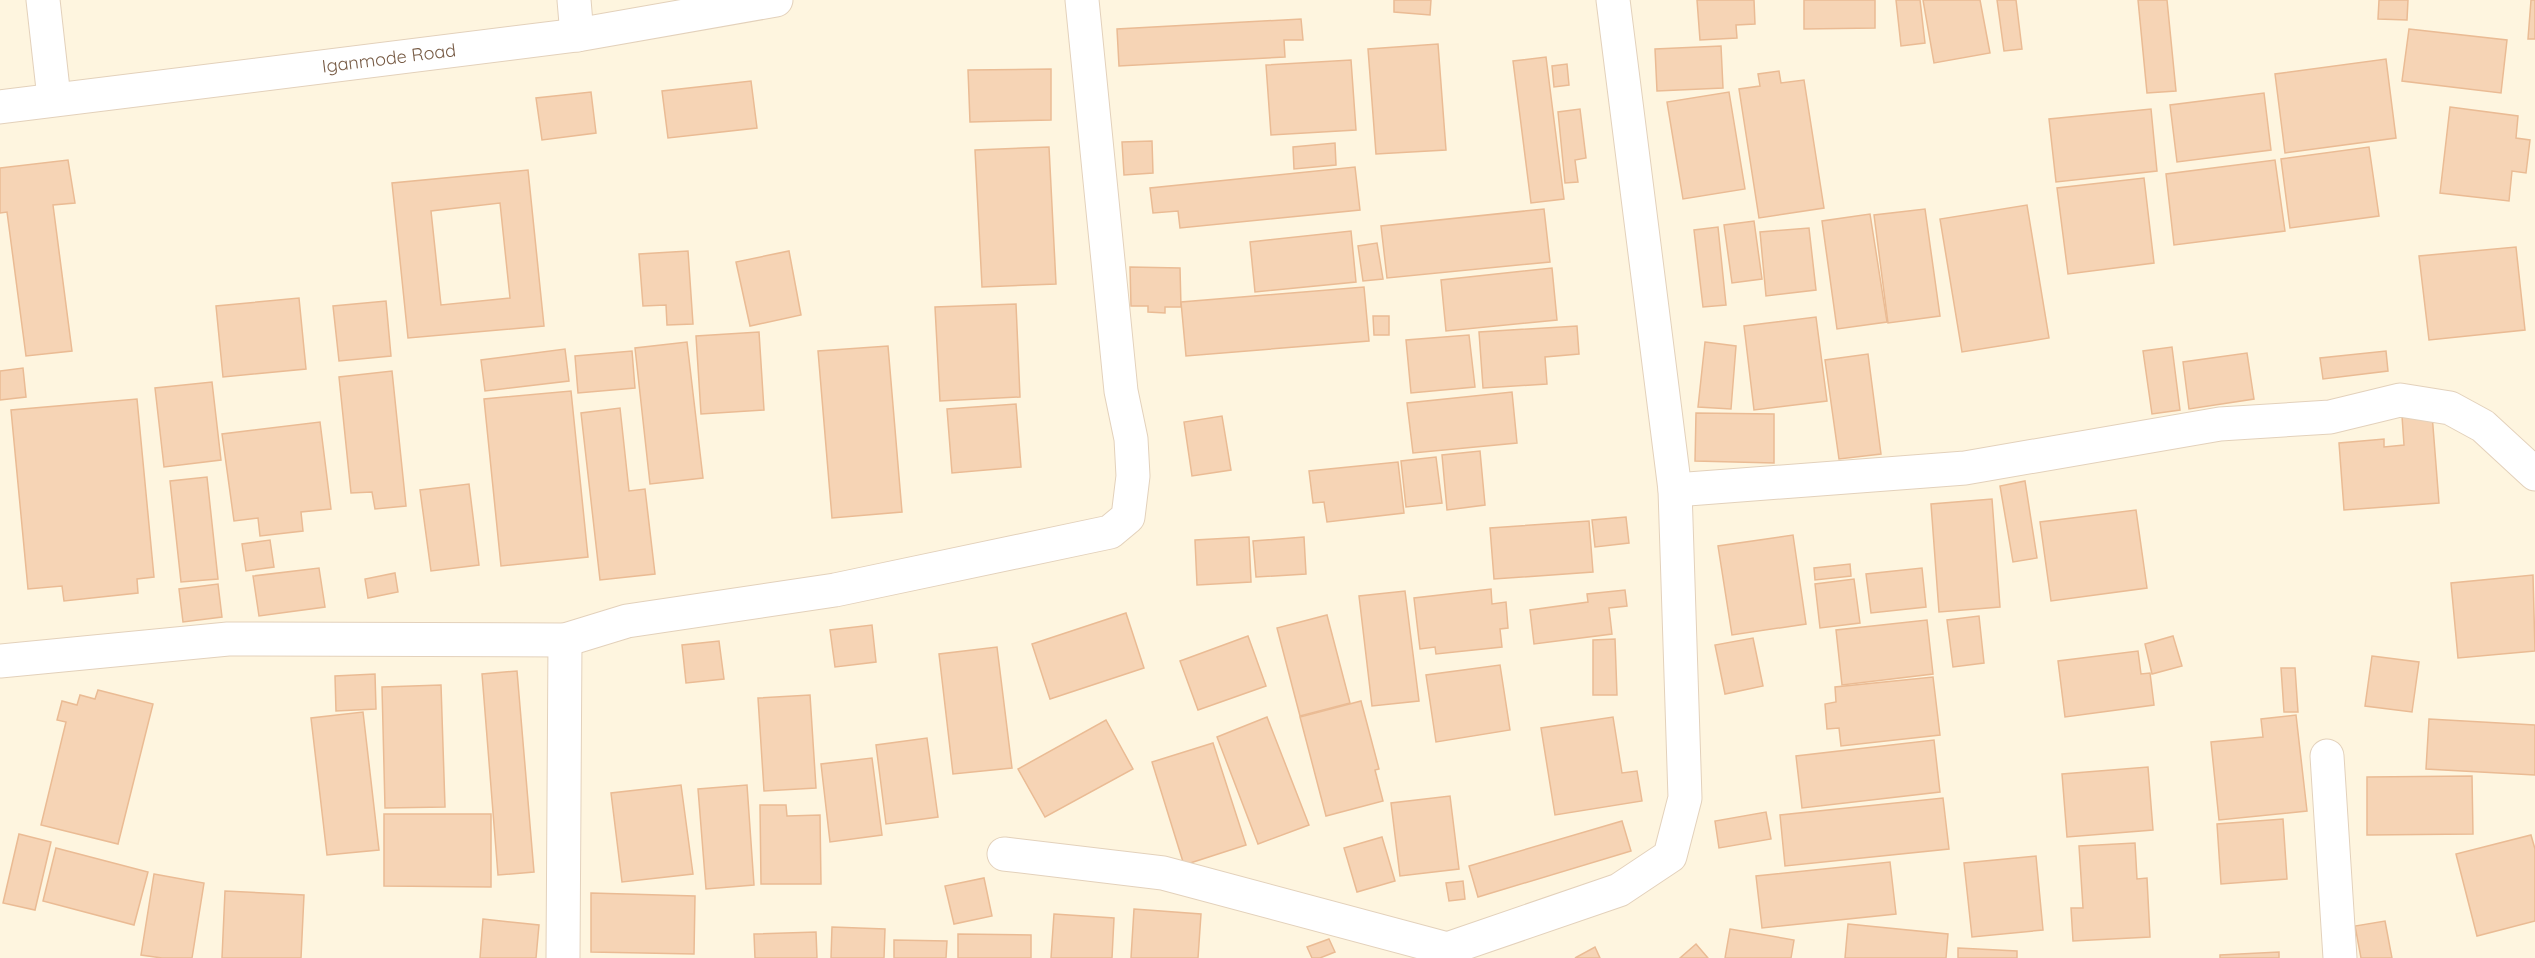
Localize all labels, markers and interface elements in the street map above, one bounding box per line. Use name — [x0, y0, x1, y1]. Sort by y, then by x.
street label: Iganmode Road — [321, 38, 457, 78]

